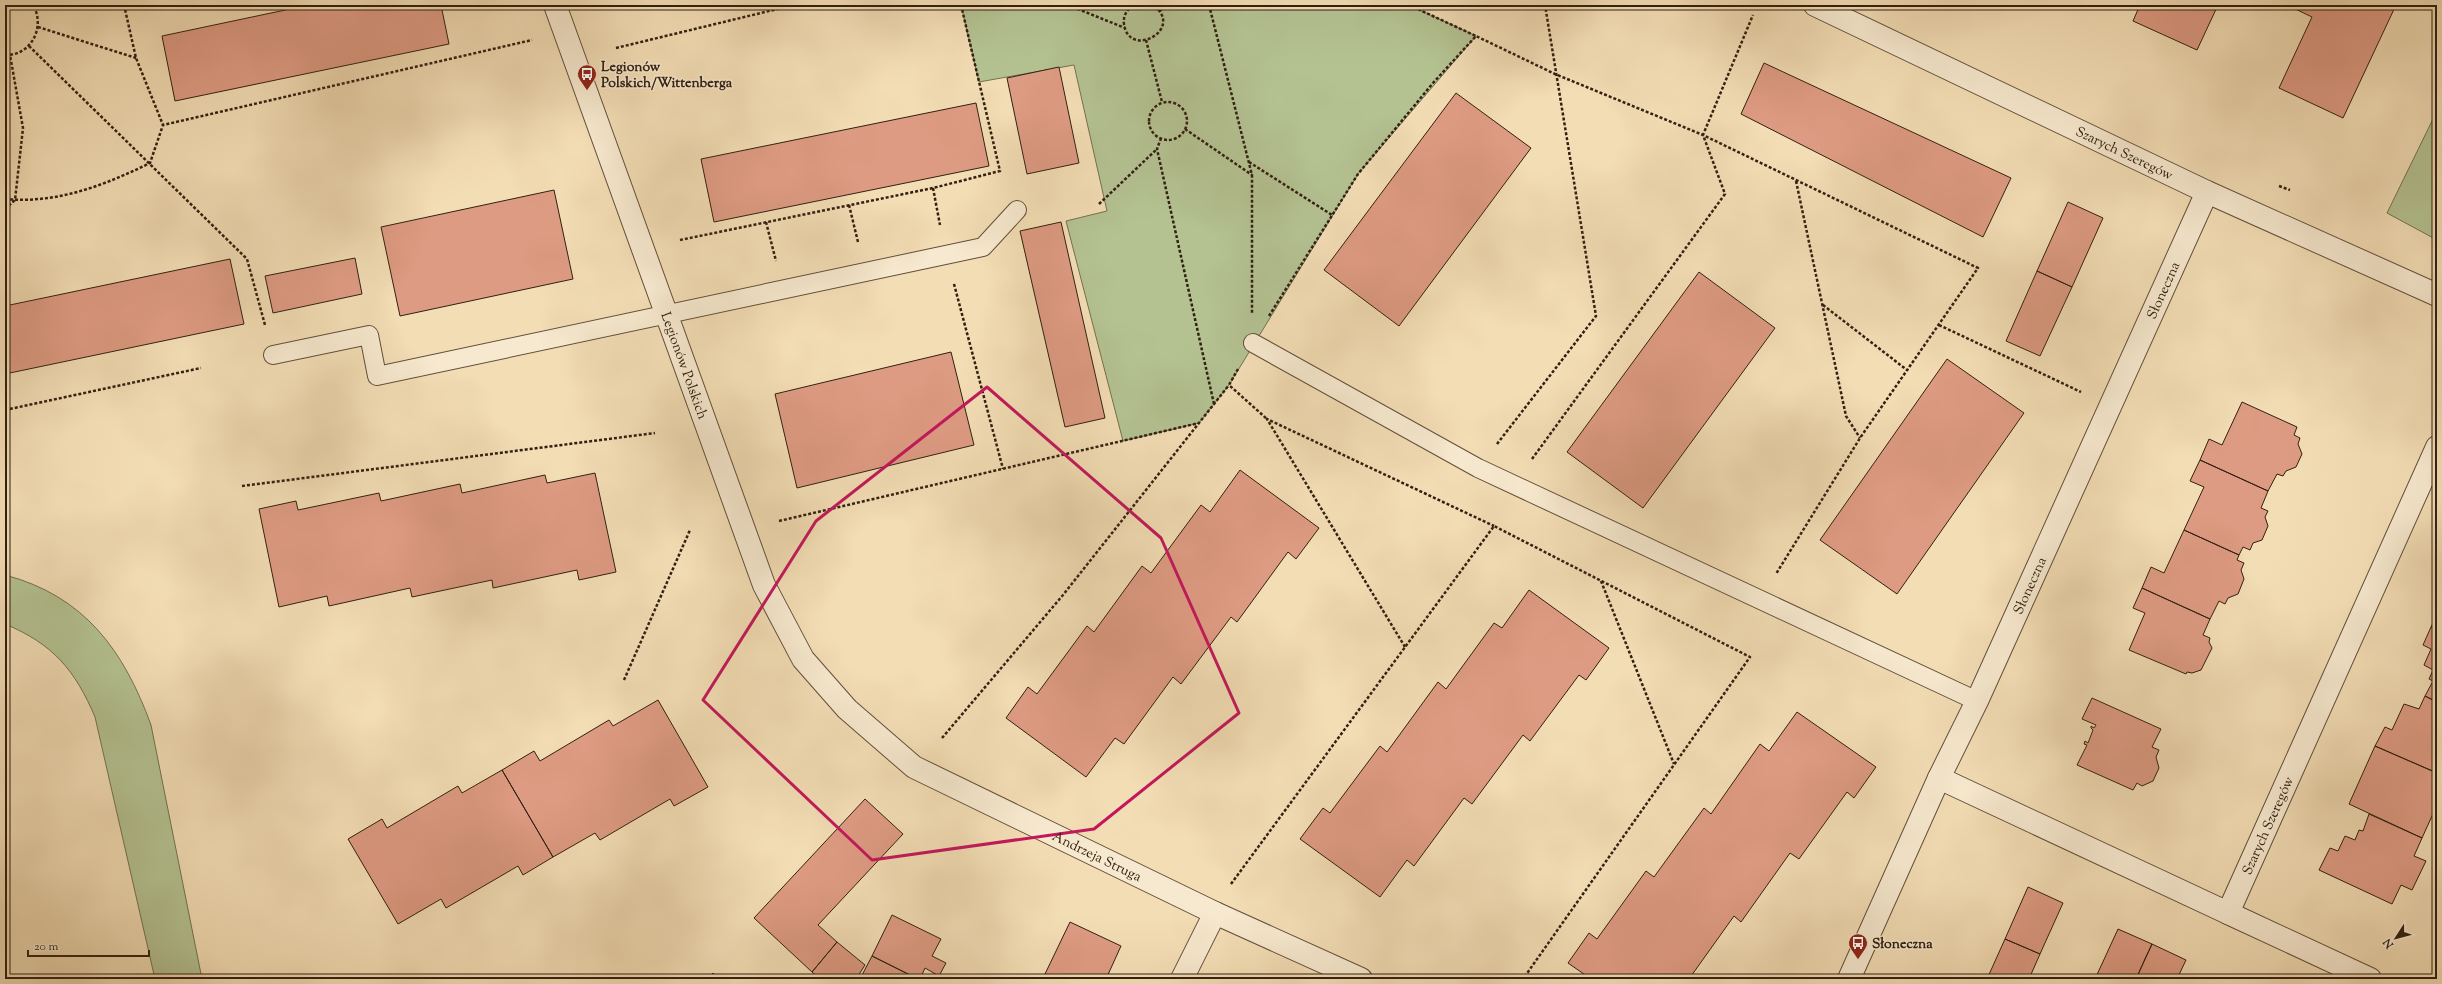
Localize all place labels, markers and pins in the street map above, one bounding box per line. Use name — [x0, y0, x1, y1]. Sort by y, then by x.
place label: Legionów Polskich/Wittenberga — [601, 58, 733, 94]
bus stop icon: Legionów Polskich/Wittenberga — [576, 63, 598, 91]
bus stop icon: Słoneczna — [1847, 932, 1869, 960]
place label: Słoneczna — [1872, 935, 1933, 955]

